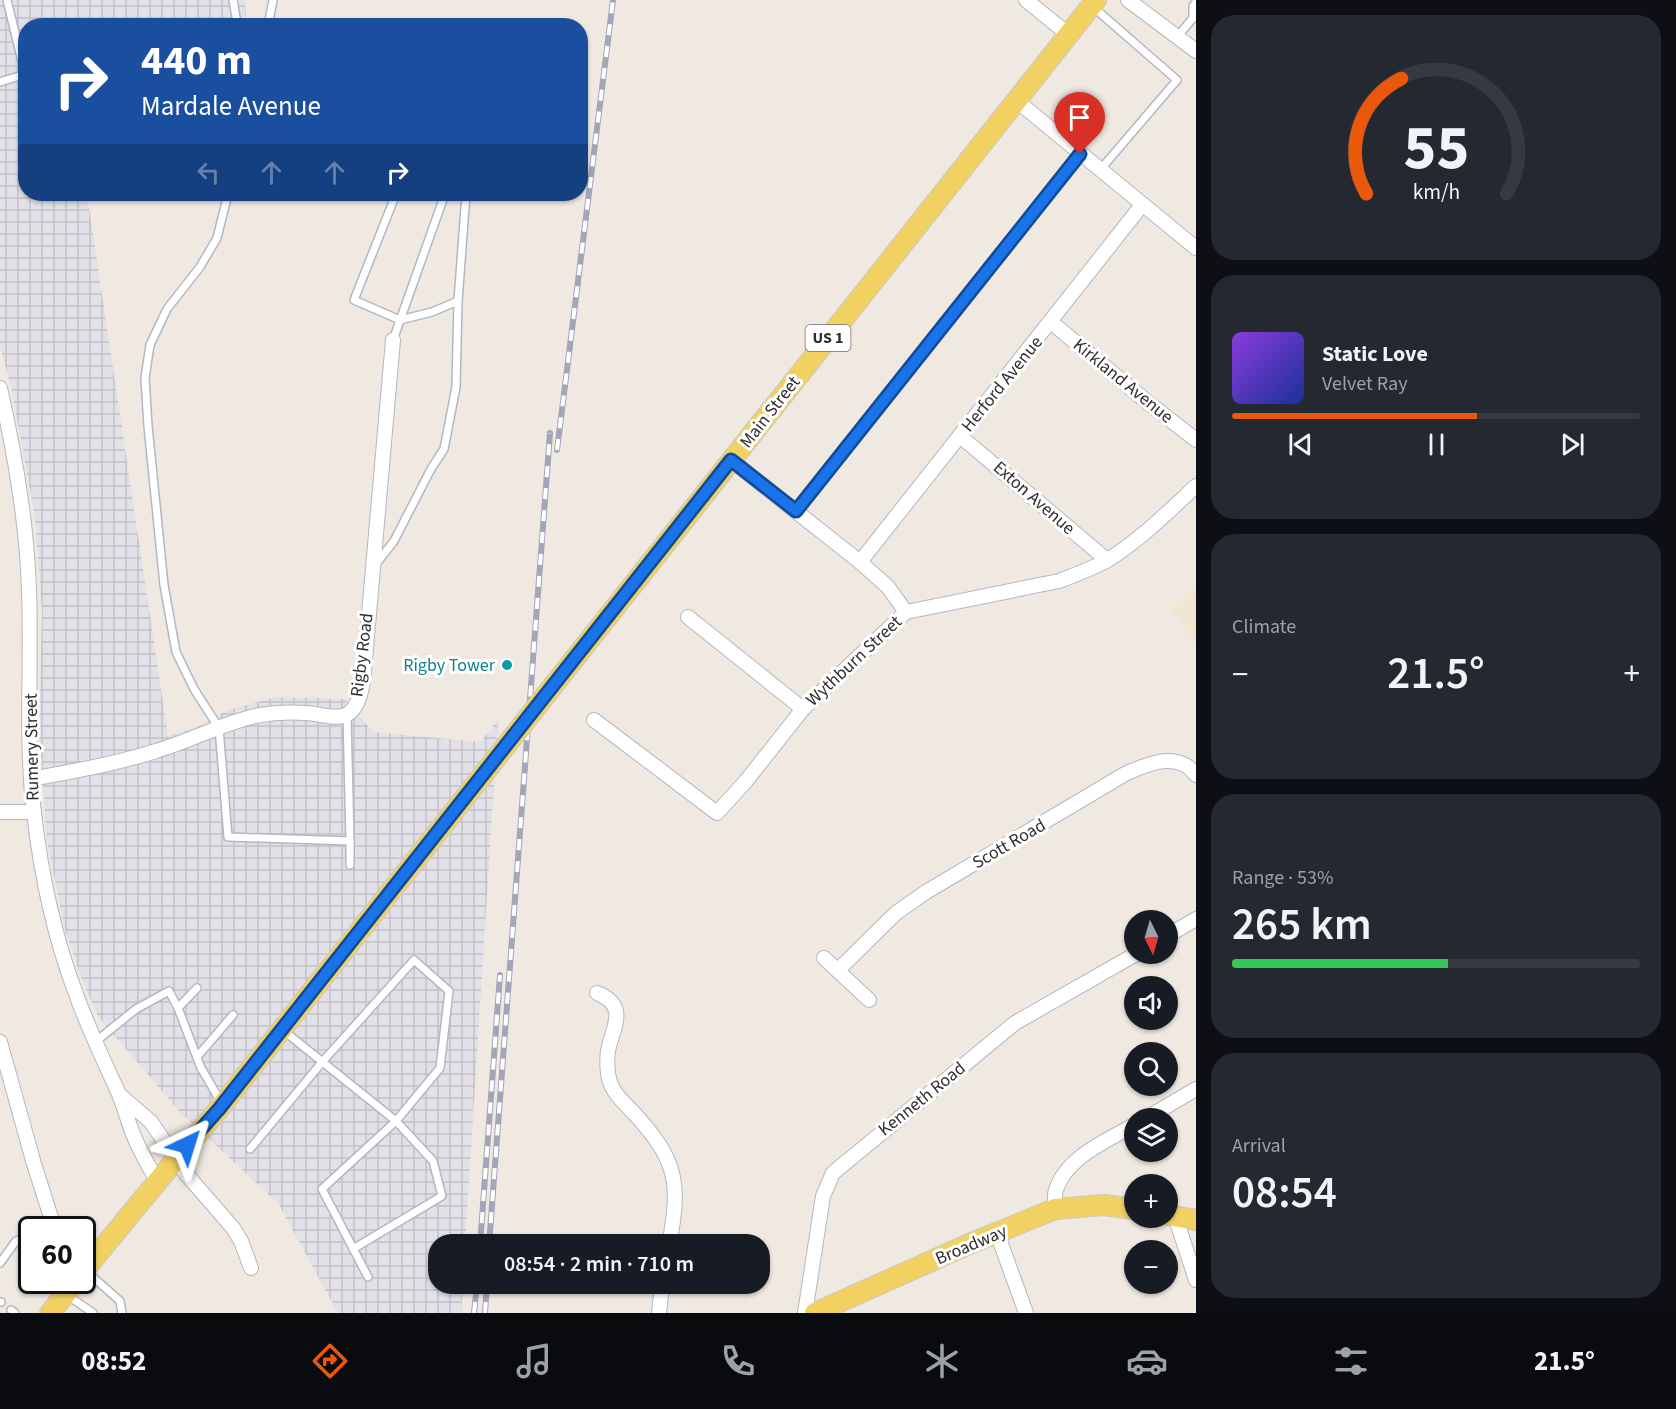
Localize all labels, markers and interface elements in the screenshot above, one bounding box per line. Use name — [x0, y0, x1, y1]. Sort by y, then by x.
text: 440 m — [141, 31, 252, 91]
icon: right — [42, 42, 120, 120]
text: Mardale Avenue — [141, 87, 321, 126]
pin — [1054, 92, 1105, 154]
icon: arrive — [1063, 101, 1096, 134]
text: 55 — [1403, 104, 1469, 193]
icon: left — [192, 156, 225, 189]
icon: ahead — [255, 156, 288, 189]
icon: ahead — [318, 156, 351, 189]
icon: right — [381, 156, 414, 189]
text: km/h — [1412, 178, 1460, 209]
road number: US 1 — [806, 325, 850, 351]
street label: Herford Avenue — [956, 331, 1049, 437]
street label: Kirkland Avenue — [1067, 333, 1179, 429]
text: Static Love — [1322, 338, 1428, 370]
text: Velvet Ray — [1322, 370, 1408, 398]
street label: Main Street — [734, 371, 806, 453]
icon: previous — [1284, 428, 1317, 461]
icon: pause — [1420, 428, 1453, 461]
icon: next — [1556, 428, 1589, 461]
street label: Exton Avenue — [988, 455, 1080, 541]
street label: Wythburn Street — [801, 610, 907, 712]
street label: Rigby Road — [344, 612, 380, 698]
text: Climate — [1232, 613, 1296, 641]
text: 21.5° — [1387, 642, 1485, 706]
text: − — [1232, 651, 1248, 698]
text: + — [1624, 651, 1640, 698]
place label: Rigby Tower — [403, 653, 496, 678]
marker: Rigby Tower — [500, 658, 514, 672]
street label: Rumery Street — [19, 693, 45, 801]
street label: Scott Road — [968, 813, 1050, 875]
text: Range · 53% — [1232, 864, 1333, 892]
text: 265 km — [1232, 893, 1372, 957]
north arrow — [1124, 910, 1178, 964]
map controls — [1124, 910, 1178, 1294]
button: sound — [1124, 976, 1178, 1030]
button: search — [1124, 1042, 1178, 1096]
street label: Kenneth Road — [873, 1056, 971, 1142]
button: layers — [1124, 1108, 1178, 1162]
position arrow — [155, 1113, 219, 1177]
text: Arrival — [1232, 1132, 1286, 1160]
text: 08:54 — [1232, 1161, 1337, 1225]
button: + — [1124, 1174, 1178, 1228]
speed limit sign: 60 — [18, 1216, 96, 1294]
street label: Broadway — [931, 1219, 1011, 1271]
button: − — [1124, 1240, 1178, 1294]
text: 08:54 · 2 min · 710 m — [504, 1248, 694, 1280]
icon: directions — [309, 1340, 351, 1382]
icon: music — [513, 1340, 555, 1382]
icon: phone — [717, 1340, 759, 1382]
icon: climate — [921, 1340, 963, 1382]
icon: car — [1126, 1340, 1168, 1382]
icon: filters — [1330, 1340, 1372, 1382]
text: 08:52 — [81, 1342, 146, 1381]
text: 21.5° — [1534, 1342, 1595, 1381]

